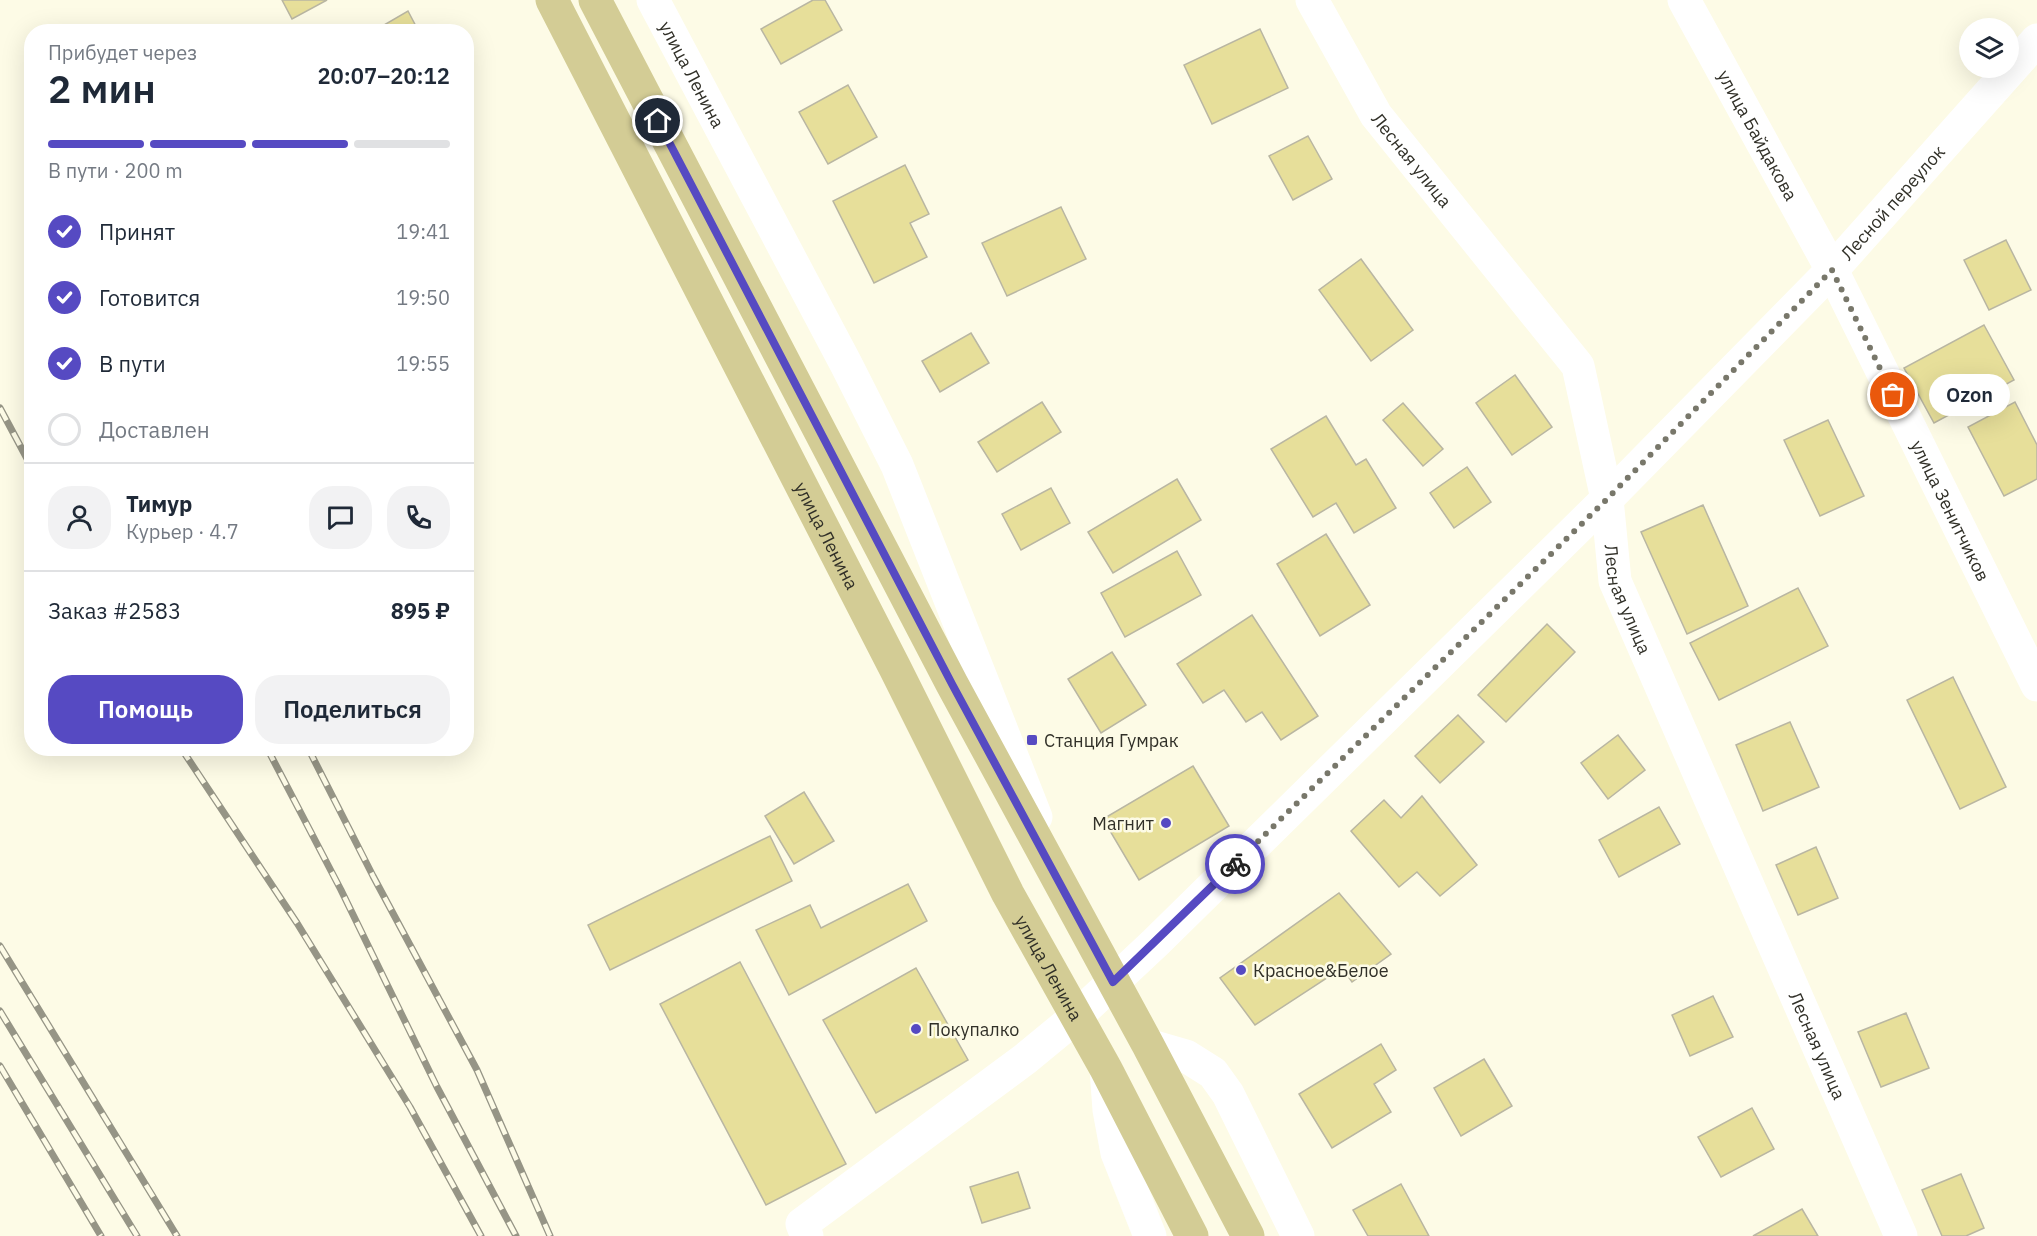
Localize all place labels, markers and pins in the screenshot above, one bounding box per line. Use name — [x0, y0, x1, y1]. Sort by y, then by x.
pin — [632, 95, 683, 146]
pin — [1867, 369, 1918, 420]
callout: Ozon — [1929, 374, 2010, 416]
place label: Станция Гумрак — [1044, 729, 1179, 752]
marker: Станция Гумрак — [1025, 733, 1039, 747]
place label: Магнит — [1092, 812, 1154, 835]
marker: Магнит — [1159, 816, 1173, 830]
place label: Красное&Белое — [1253, 959, 1389, 982]
marker: Красное&Белое — [1234, 963, 1248, 977]
place label: Покупалко — [928, 1018, 1019, 1041]
marker: Покупалко — [909, 1022, 923, 1036]

